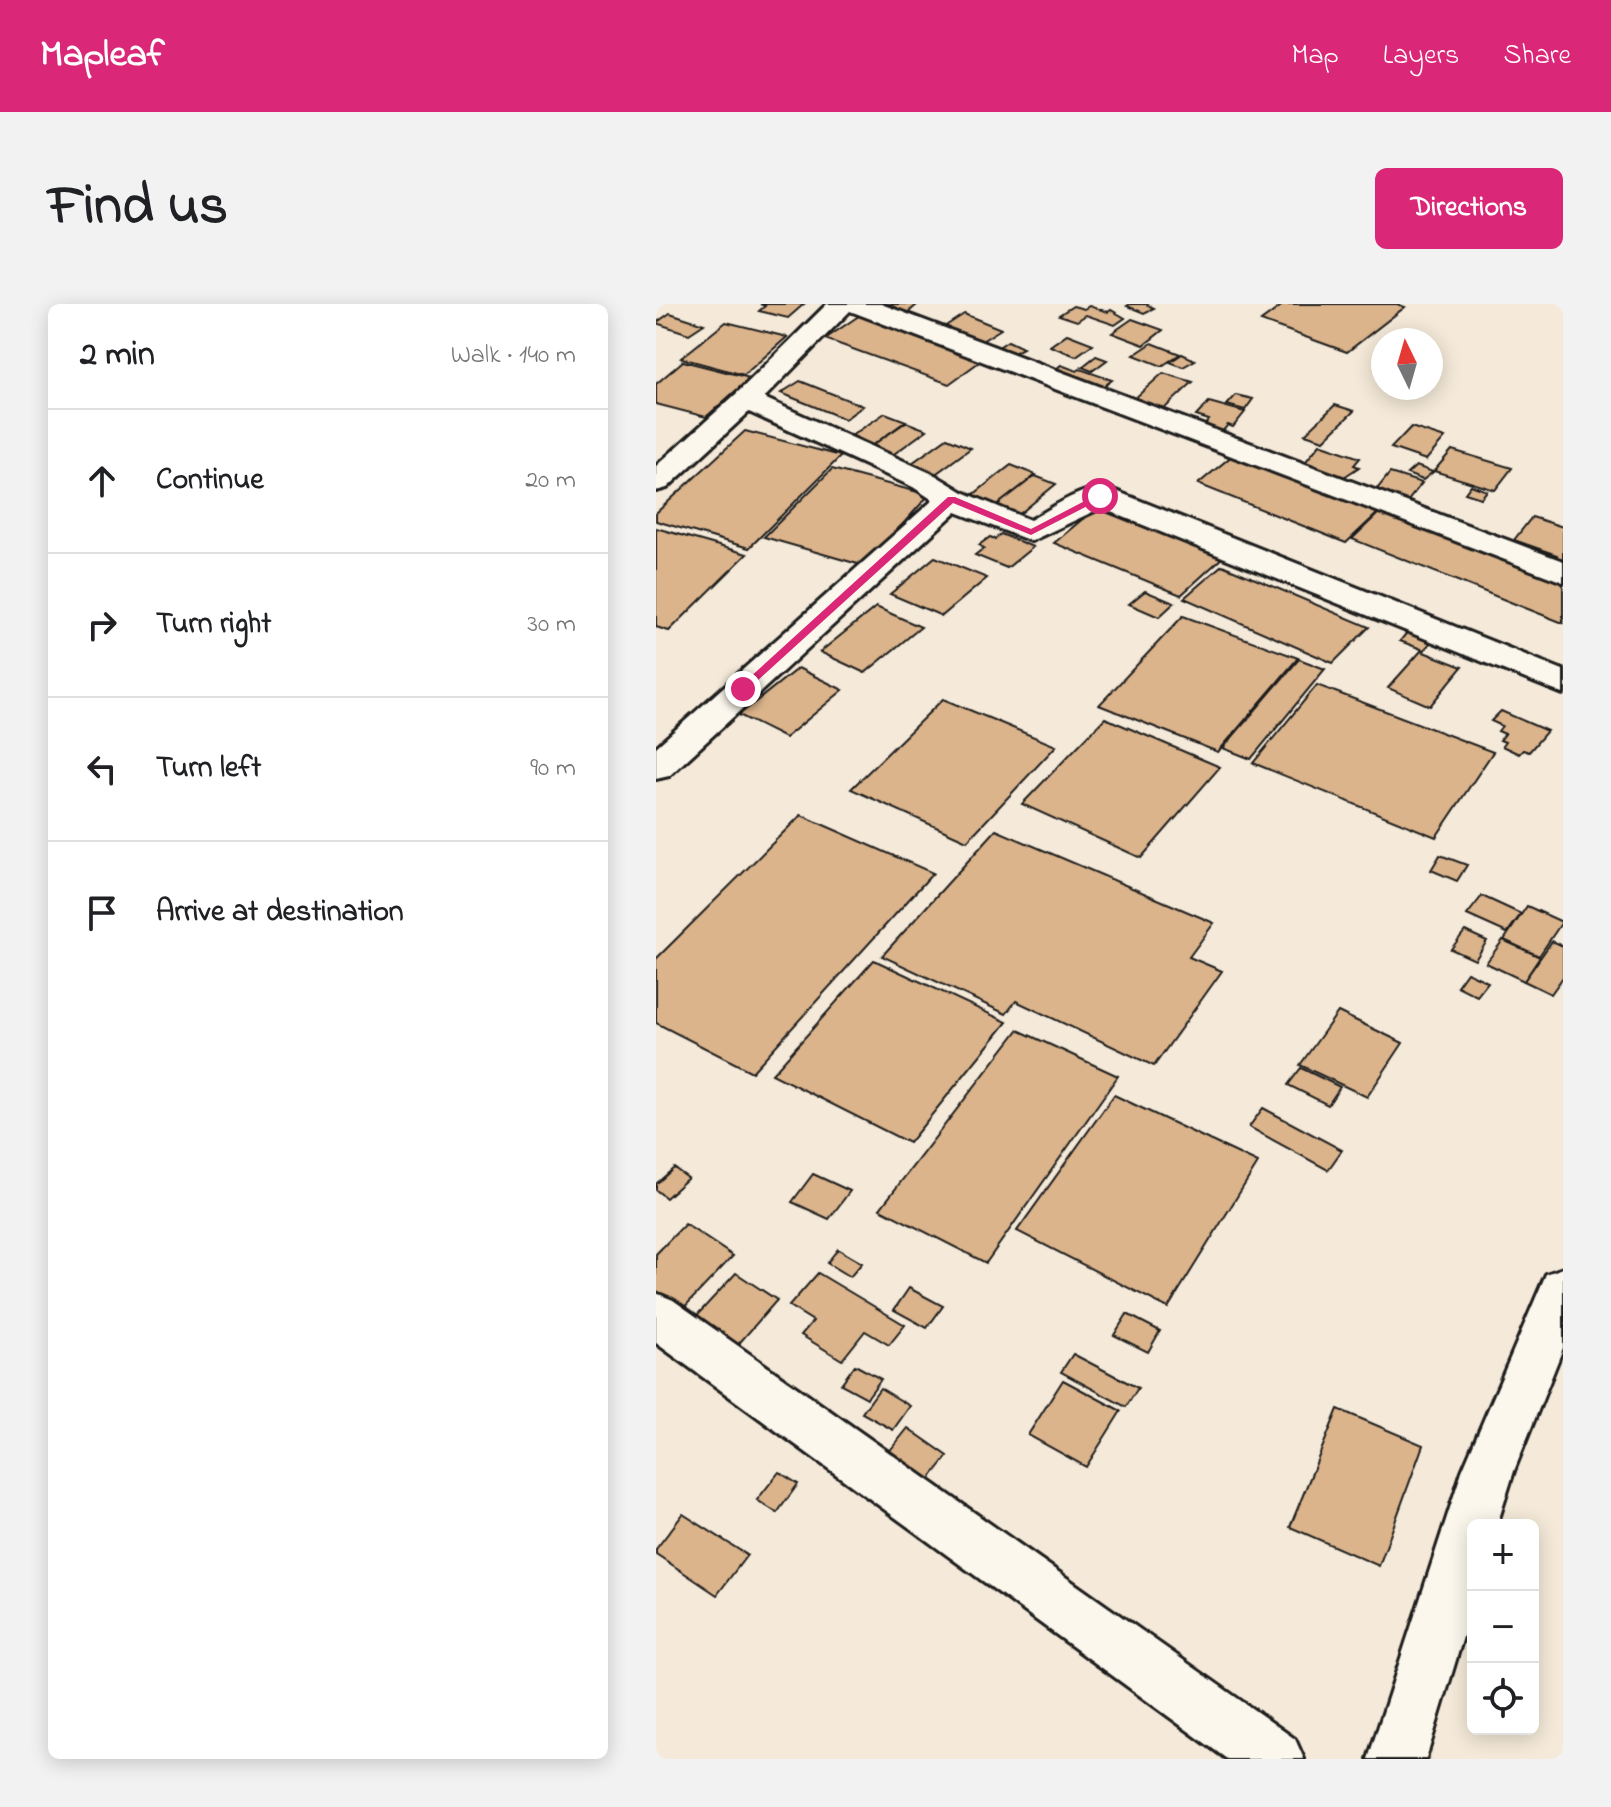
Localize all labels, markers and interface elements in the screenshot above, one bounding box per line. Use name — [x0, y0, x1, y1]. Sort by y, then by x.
text: Mapleaf — [40, 28, 165, 84]
text: Map — [1291, 36, 1339, 77]
text: Layers — [1383, 36, 1459, 77]
text: Share — [1503, 36, 1571, 77]
text: Find us — [48, 168, 228, 249]
button: Directions — [1375, 168, 1563, 249]
north arrow — [1371, 328, 1443, 400]
text: 2 min — [80, 331, 155, 381]
text: Walk · 140 m — [451, 337, 576, 375]
icon: ahead — [80, 459, 124, 503]
text: Continue — [156, 459, 264, 503]
text: 20 m — [525, 462, 576, 500]
route start — [1082, 478, 1118, 514]
icon: right — [80, 603, 124, 647]
text: Turn right — [156, 603, 271, 647]
text: 30 m — [527, 606, 576, 644]
route end — [725, 671, 761, 707]
icon: left — [80, 747, 124, 791]
text: Turn left — [156, 747, 261, 791]
text: 90 m — [530, 750, 576, 788]
icon: arrive — [80, 891, 124, 935]
text: Arrive at destination — [156, 891, 404, 935]
map controls — [1467, 1519, 1539, 1735]
button: + — [1467, 1519, 1539, 1591]
button: − — [1467, 1591, 1539, 1663]
button: locate — [1467, 1663, 1539, 1735]

